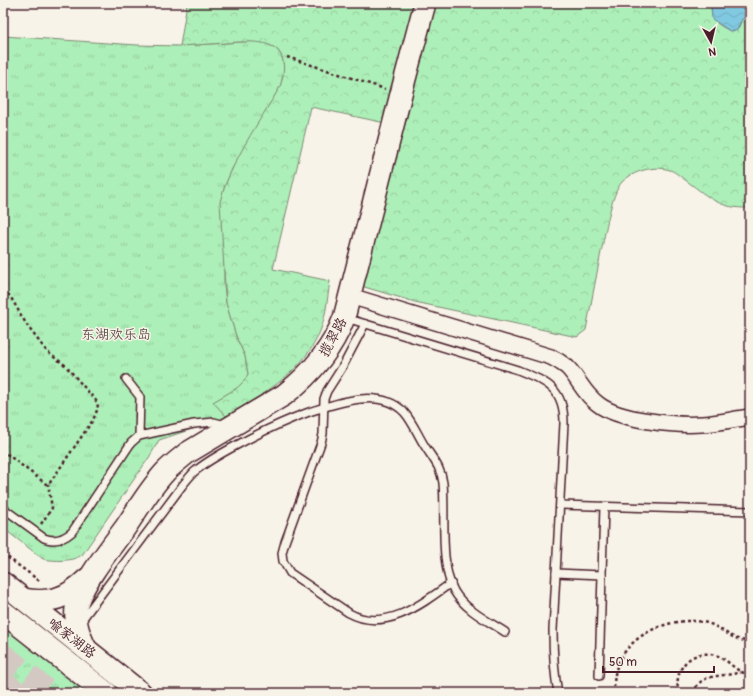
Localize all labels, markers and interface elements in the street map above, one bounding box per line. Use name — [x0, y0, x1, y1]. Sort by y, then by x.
north arrow — [691, 22, 731, 62]
text: N — [707, 44, 717, 58]
street label: 揽翠路 — [316, 314, 350, 360]
park label: 东湖欢乐岛 — [81, 326, 151, 343]
street label: 喻家湖路 — [45, 614, 99, 662]
scale bar — [603, 648, 714, 674]
text: 50 m — [609, 655, 637, 670]

